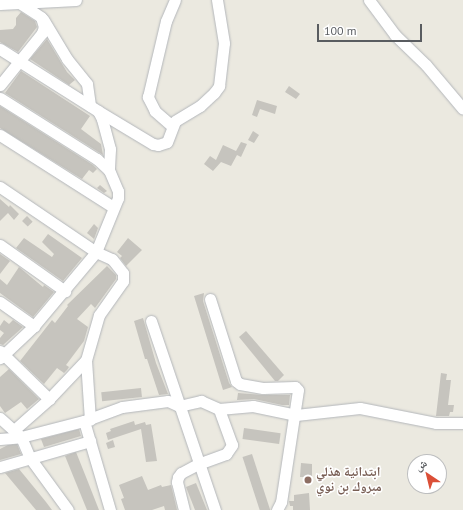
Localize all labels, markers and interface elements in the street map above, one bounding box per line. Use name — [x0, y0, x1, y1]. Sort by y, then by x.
scale bar — [319, 16, 424, 42]
text: 100 m — [324, 23, 357, 38]
north arrow — [407, 454, 447, 494]
text: ش — [412, 456, 429, 474]
place label: ابتدائية هذلي مبروك بن نوي — [316, 465, 382, 496]
marker: ابتدائية هذلي مبروك بن نوي — [303, 475, 313, 485]

